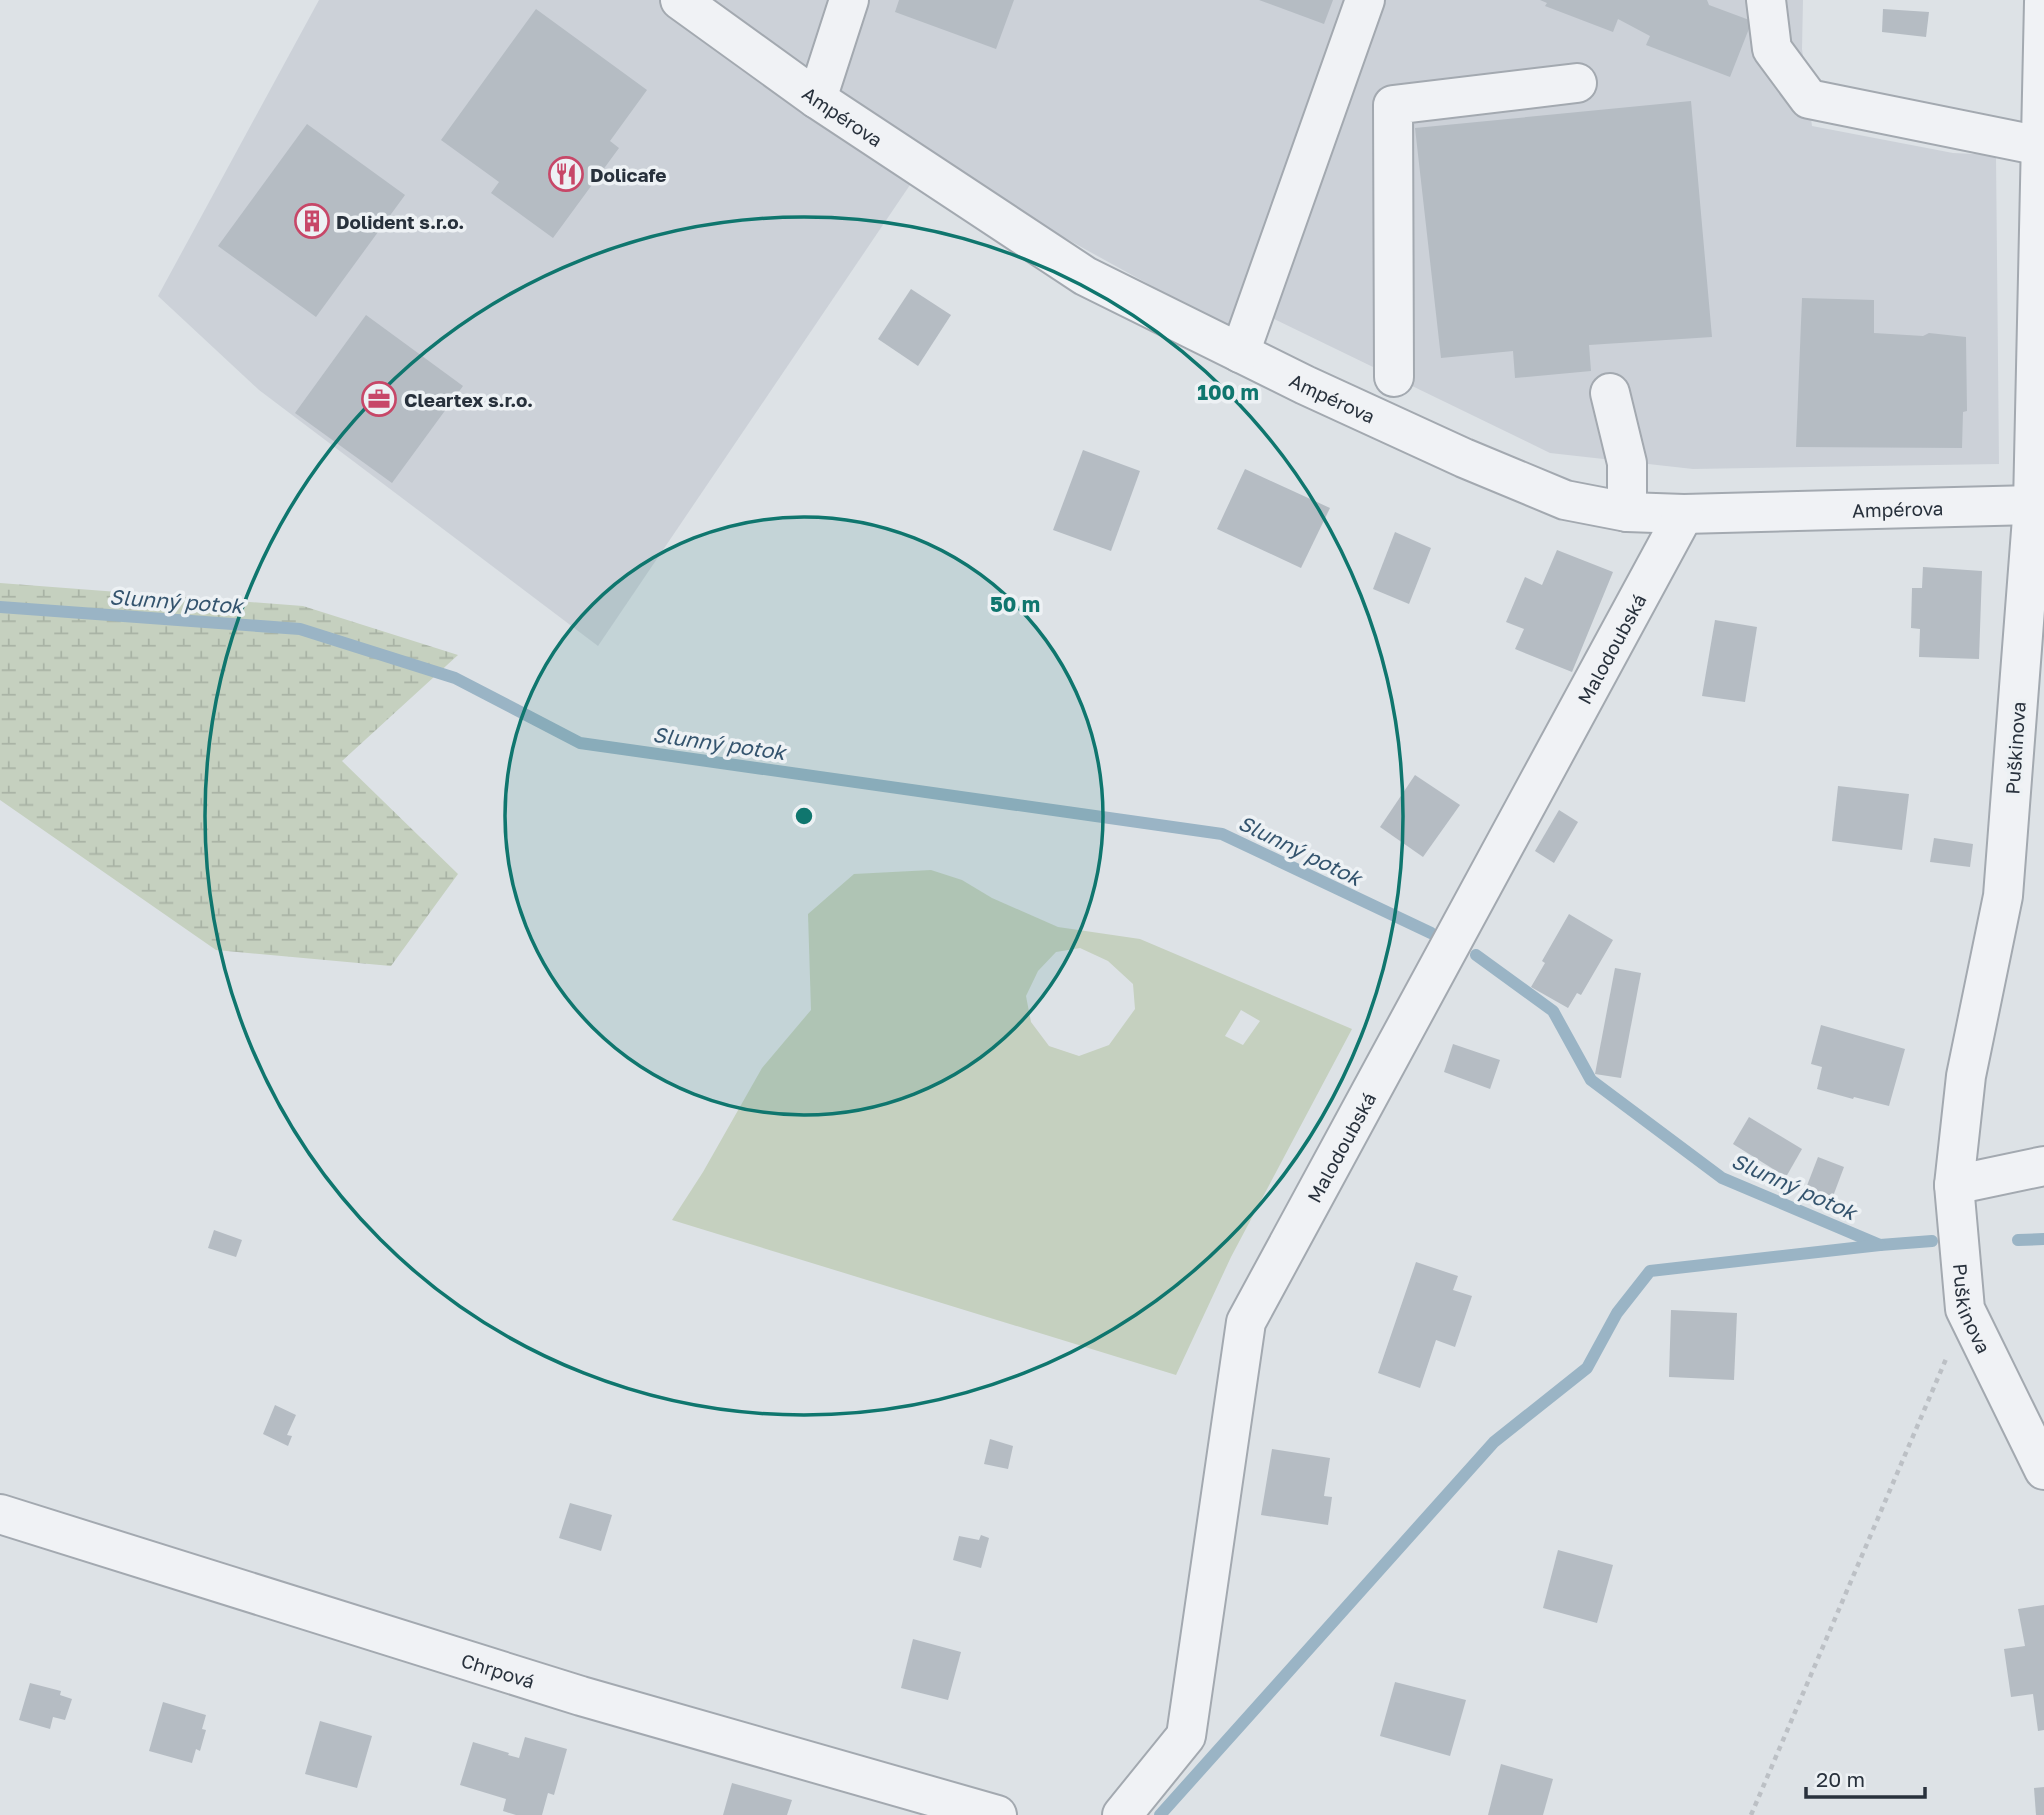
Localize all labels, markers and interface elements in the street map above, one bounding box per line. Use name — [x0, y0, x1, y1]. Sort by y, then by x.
street label: Ampérova — [798, 81, 887, 151]
restaurant icon: Dolicafe — [547, 155, 585, 193]
place label: Dolicafe — [590, 163, 667, 186]
building icon: Dolident s.r.o. — [293, 202, 331, 240]
place label: Dolident s.r.o. — [336, 210, 464, 233]
street label: Ampérova — [1286, 368, 1379, 427]
text: 100 m — [1197, 379, 1259, 405]
office icon: Cleartex s.r.o. — [360, 380, 398, 418]
place label: Cleartex s.r.o. — [404, 388, 533, 411]
street label: Ampérova — [1852, 496, 1944, 521]
water label: Slunný potok — [108, 583, 246, 619]
street label: Malodoubská — [1572, 589, 1650, 708]
text: 50 m — [990, 591, 1040, 617]
street label: Puškinova — [2000, 701, 2030, 795]
water label: Slunný potok — [651, 721, 789, 765]
centre of rings — [792, 804, 816, 828]
water label: Slunný potok — [1234, 809, 1368, 892]
street label: Malodoubská — [1302, 1088, 1380, 1206]
water label: Slunný potok — [1728, 1147, 1862, 1226]
street label: Puškinova — [1949, 1262, 1996, 1357]
street label: Chrpová — [459, 1648, 538, 1692]
scale bar — [1806, 1756, 1925, 1800]
text: 20 m — [1816, 1766, 1865, 1792]

